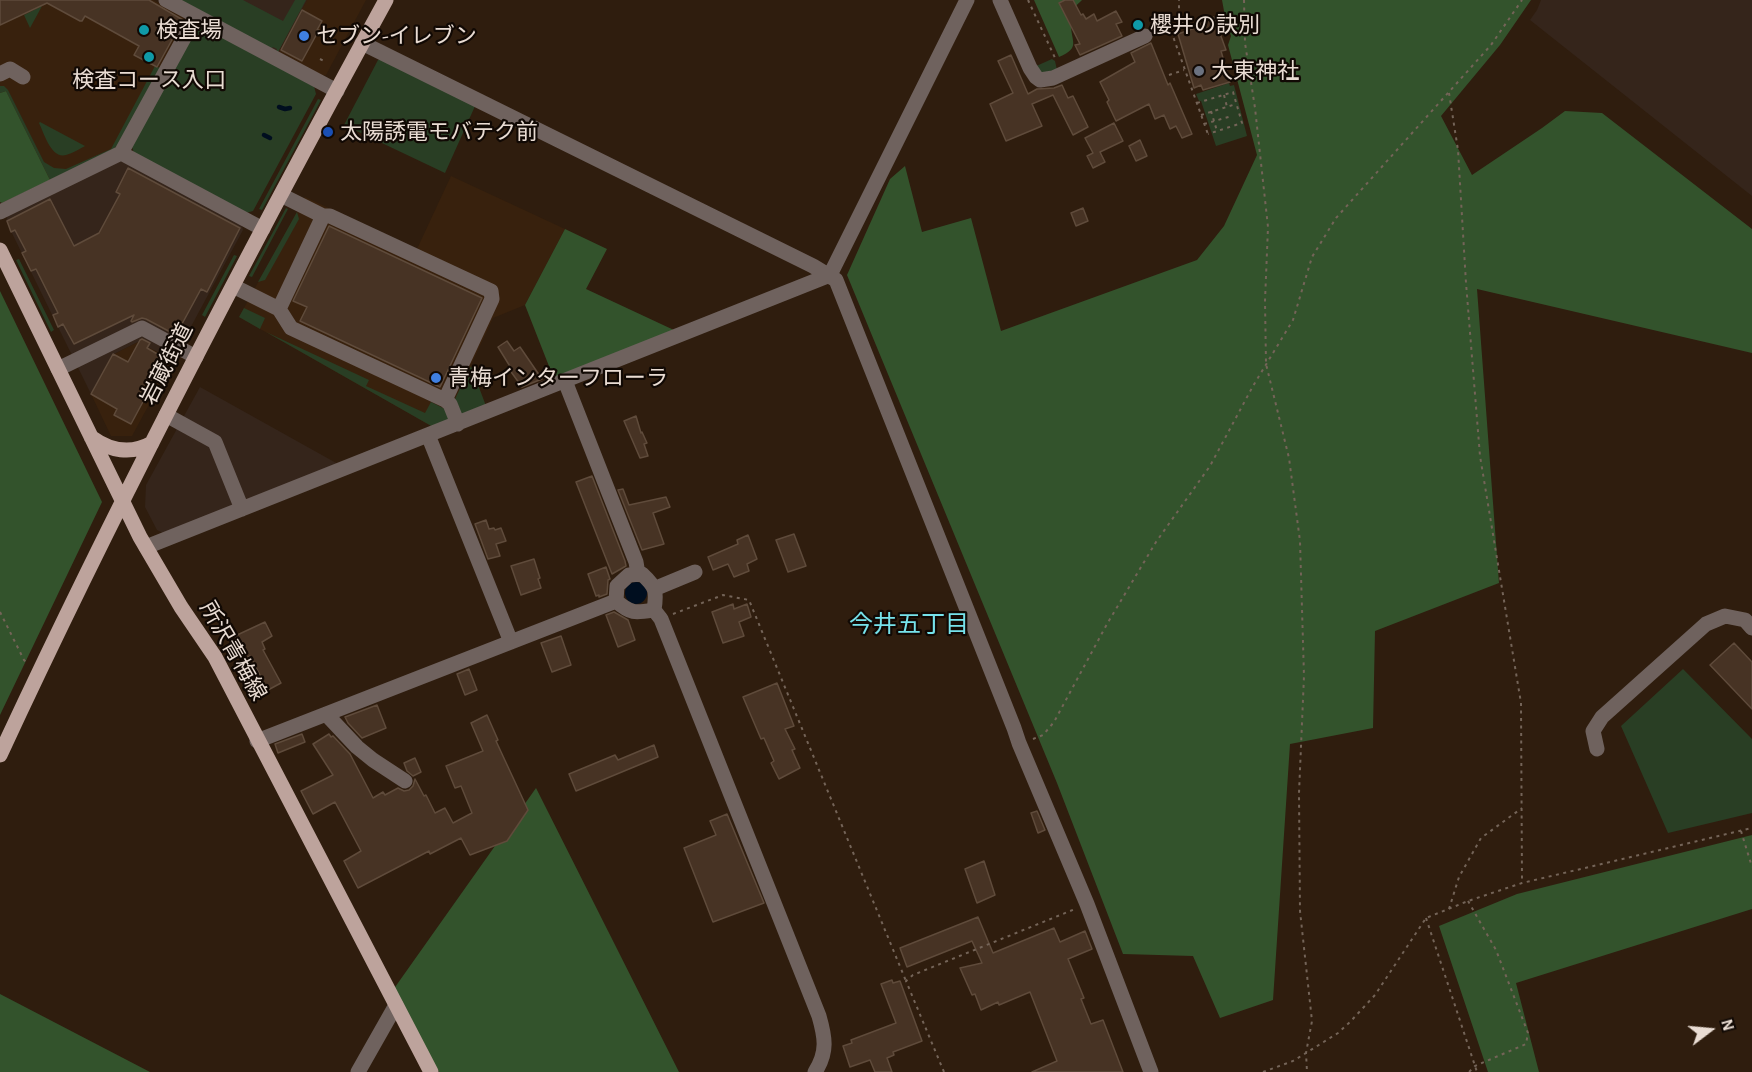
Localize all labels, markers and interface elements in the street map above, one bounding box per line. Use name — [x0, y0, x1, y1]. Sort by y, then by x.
place label: 櫻井の訣別 — [1150, 12, 1260, 38]
place label: 検査場 — [156, 17, 222, 43]
marker: 櫻井の訣別 — [1131, 18, 1145, 32]
marker: 検査場 — [137, 23, 151, 37]
place label: セブン-イレブン — [316, 23, 477, 49]
marker: セブン-イレブン — [297, 29, 311, 43]
marker: 検査コース入口 — [142, 50, 156, 64]
place label: 大東神社 — [1211, 58, 1299, 84]
marker: 大東神社 — [1192, 64, 1206, 78]
place label: 検査コース入口 — [72, 67, 226, 93]
place label: 太陽誘電モバテク前 — [340, 119, 538, 145]
marker: 太陽誘電モバテク前 — [321, 125, 335, 139]
street label: 岩蔵街道 — [135, 319, 199, 409]
place label: 青梅インターフローラ — [448, 365, 668, 391]
marker: 青梅インターフローラ — [429, 371, 443, 385]
street label: 所沢青梅線 — [194, 597, 272, 705]
district label: 今井五丁目 — [849, 611, 969, 639]
north arrow — [1680, 1000, 1740, 1060]
text: N — [1718, 1017, 1737, 1033]

